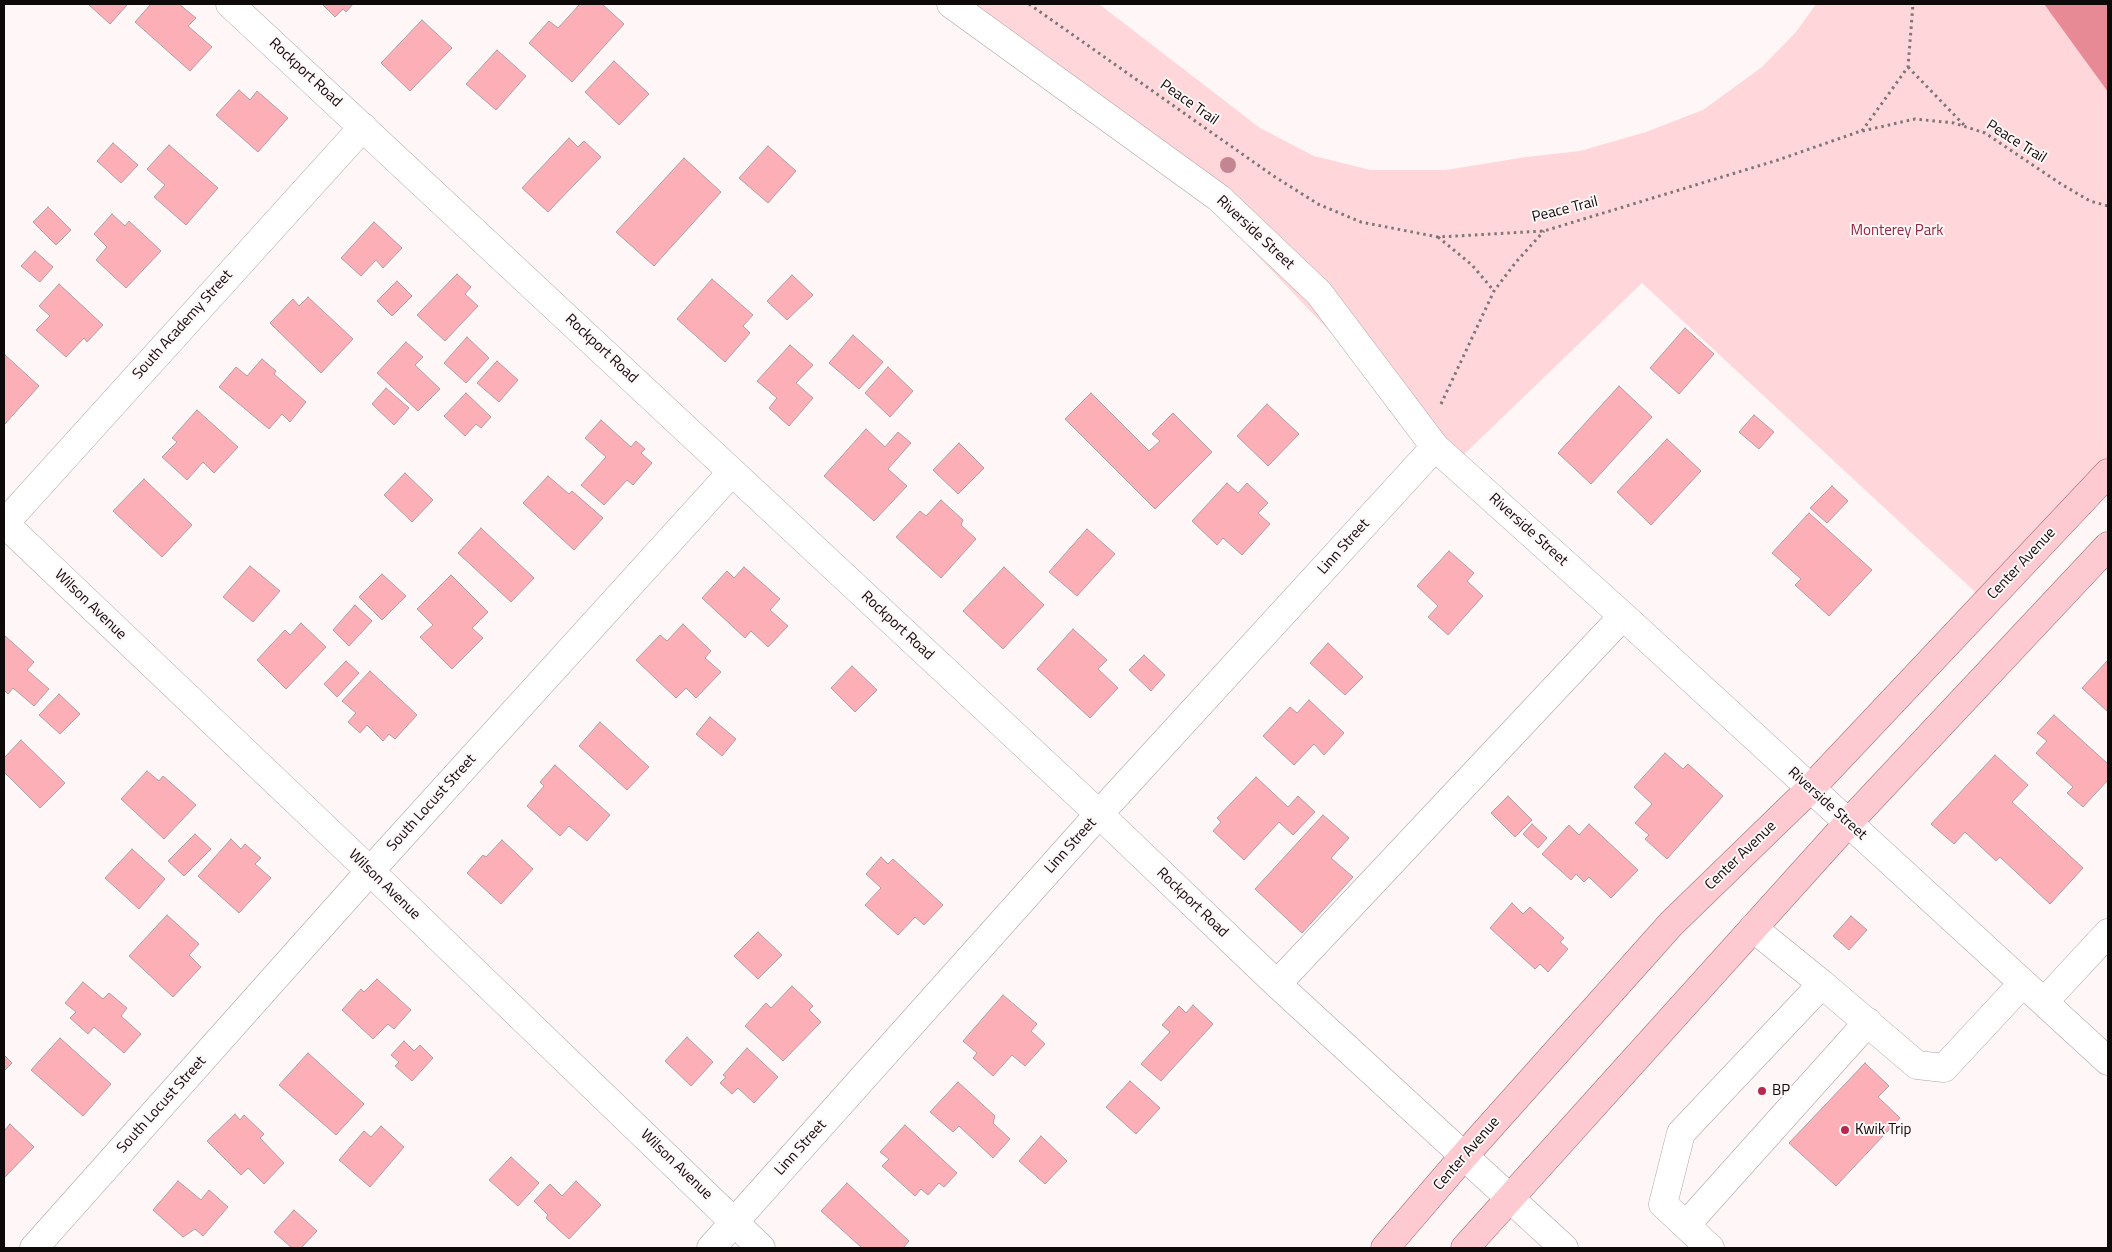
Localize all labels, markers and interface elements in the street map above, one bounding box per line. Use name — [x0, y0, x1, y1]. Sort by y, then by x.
street label: Rockport Road — [265, 35, 345, 111]
street label: Peace Trail — [1156, 76, 1222, 130]
street label: Peace Trail — [1983, 117, 2049, 167]
street label: Riverside Street — [1212, 192, 1298, 274]
street label: Peace Trail — [1530, 193, 1600, 227]
park label: Monterey Park — [1850, 222, 1944, 240]
street label: South Academy Street — [129, 267, 237, 383]
street label: Rockport Road — [561, 311, 641, 387]
street label: Riverside Street — [1485, 490, 1571, 570]
street label: Linn Street — [1314, 516, 1374, 578]
street label: Center Avenue — [1984, 524, 2060, 604]
street label: Wilson Avenue — [50, 566, 130, 644]
street label: Rockport Road — [857, 588, 937, 664]
street label: South Locust Street — [384, 751, 480, 855]
street label: Riverside Street — [1784, 764, 1870, 844]
street label: Linn Street — [1041, 815, 1101, 877]
street label: Center Avenue — [1702, 818, 1780, 894]
street label: Wilson Avenue — [344, 846, 424, 924]
street label: Rockport Road — [1152, 864, 1232, 942]
street label: South Locust Street — [114, 1053, 210, 1157]
place label: BP — [1772, 1082, 1790, 1100]
marker: BP — [1756, 1085, 1768, 1097]
street label: Center Avenue — [1430, 1113, 1504, 1195]
street label: Linn Street — [771, 1117, 831, 1179]
place label: Kwik Trip — [1855, 1121, 1911, 1139]
marker: Kwik Trip — [1839, 1124, 1851, 1136]
street label: Wilson Avenue — [636, 1126, 716, 1204]

